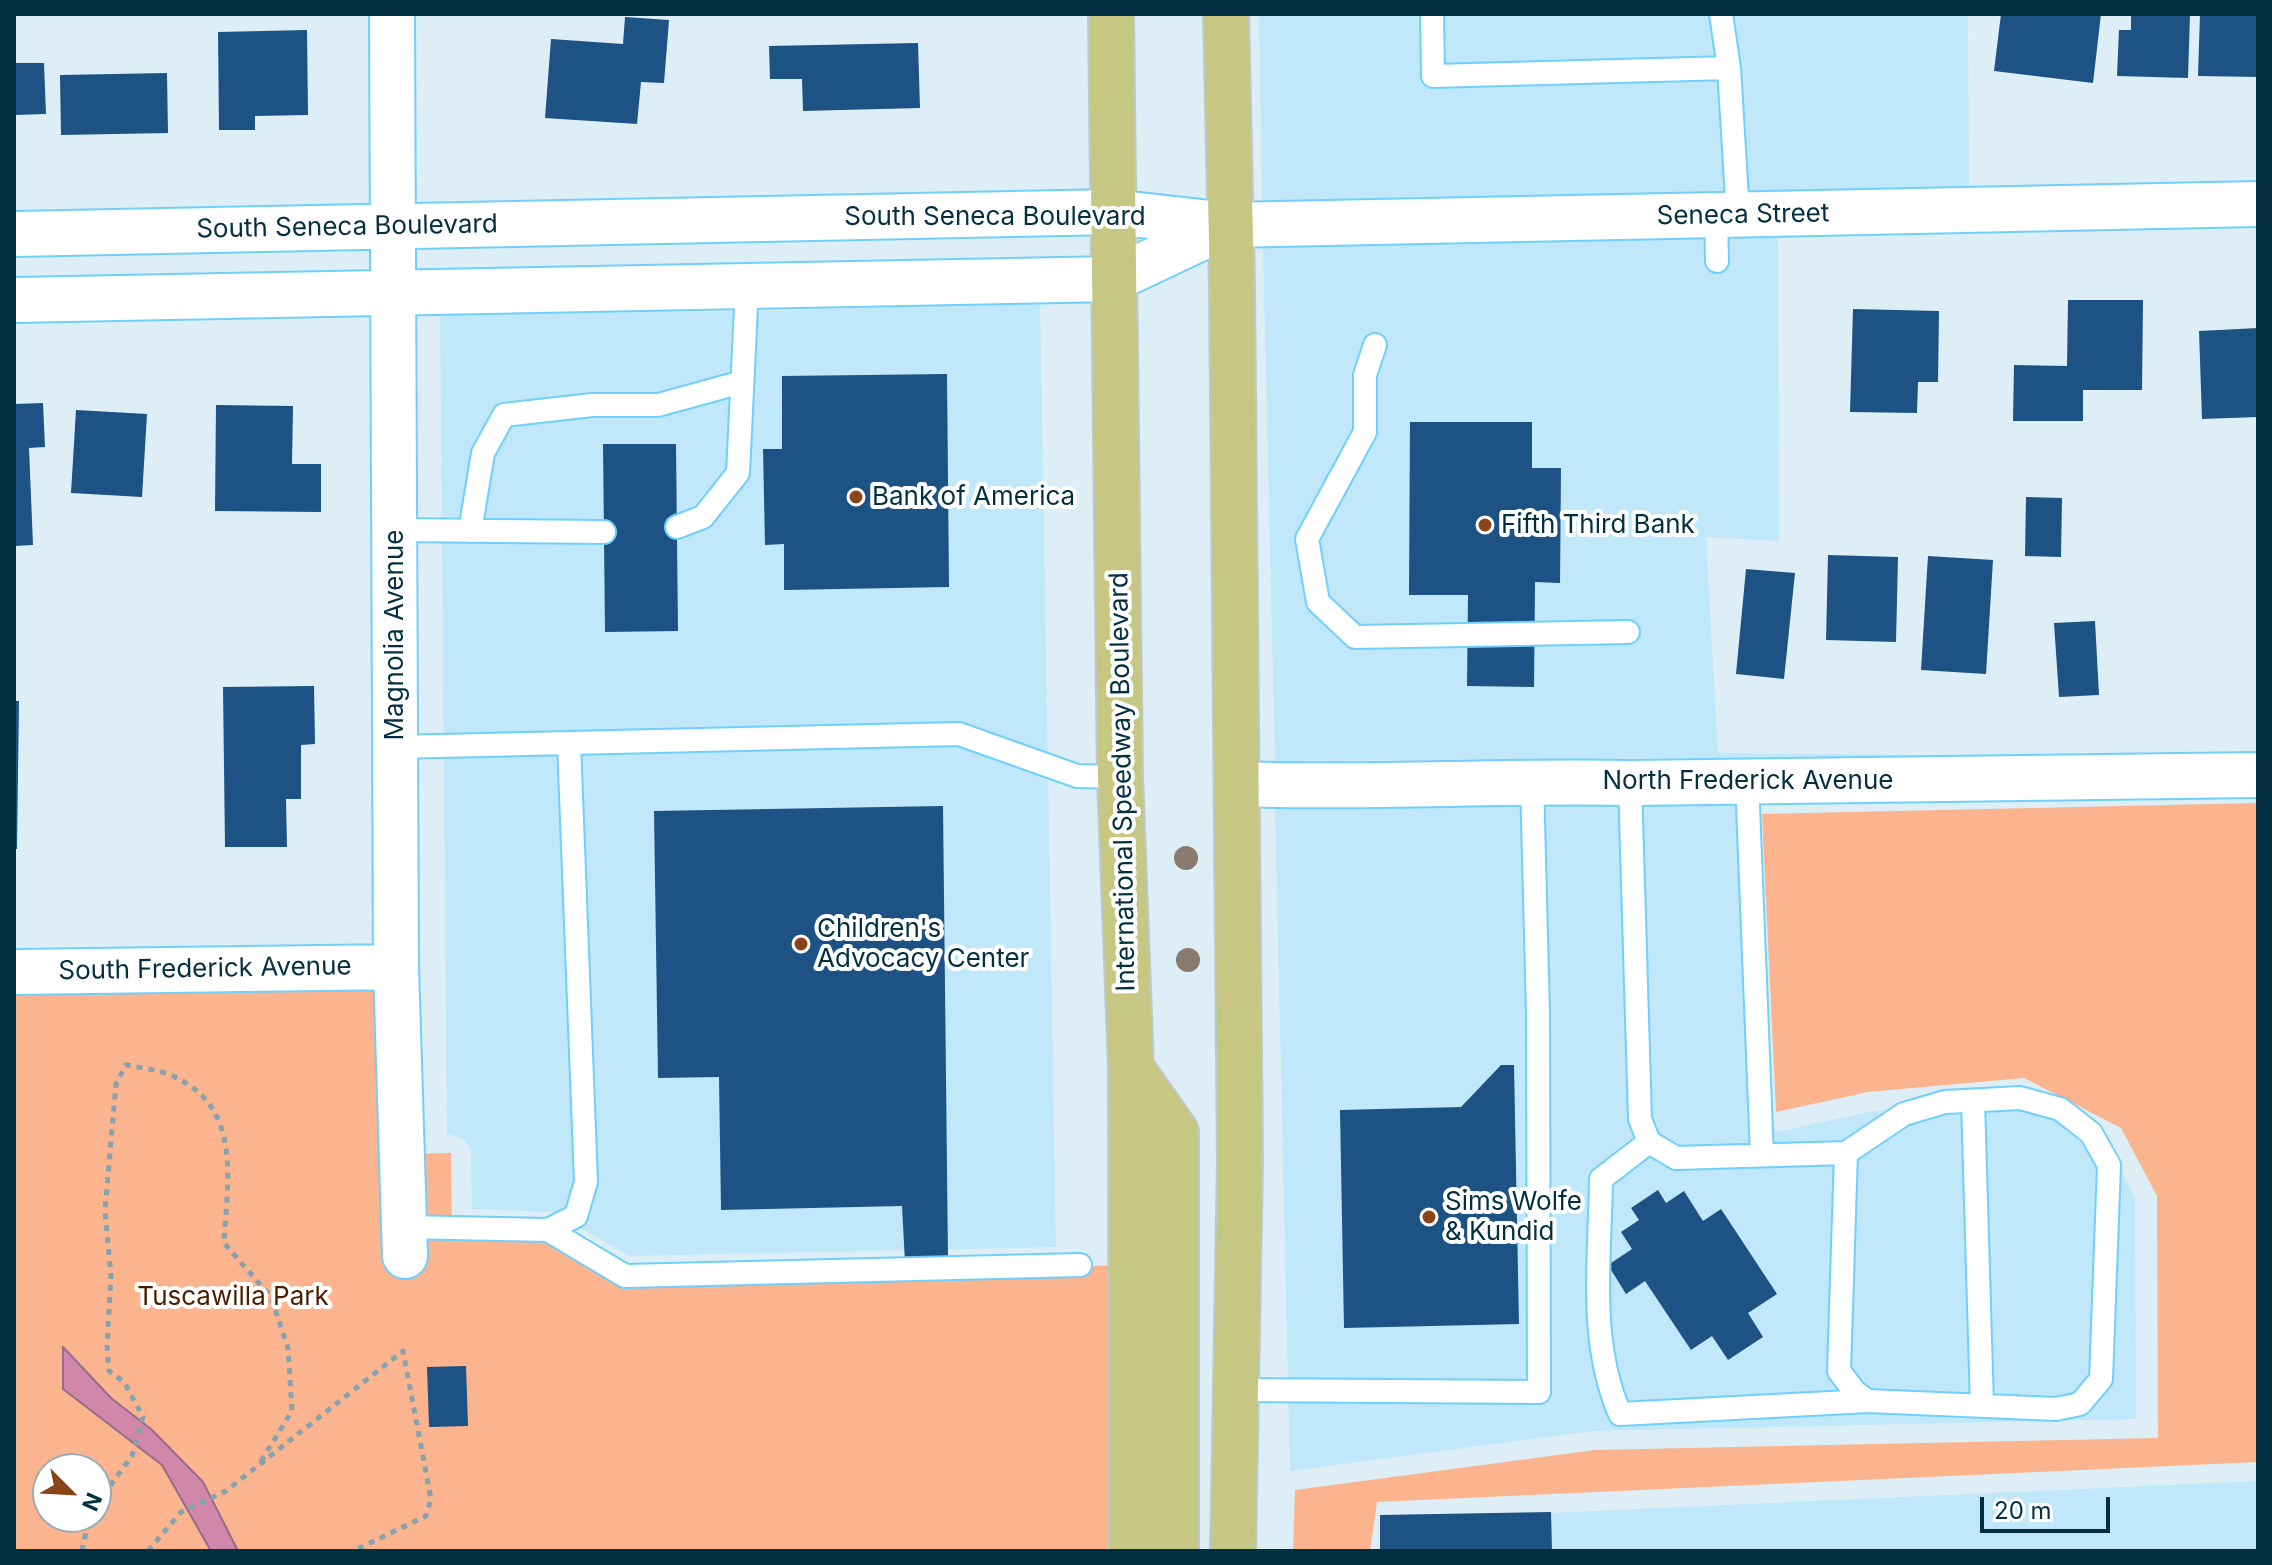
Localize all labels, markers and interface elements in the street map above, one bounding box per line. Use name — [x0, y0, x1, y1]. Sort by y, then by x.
street label: Seneca Street — [1656, 198, 1830, 232]
street label: South Seneca Boulevard — [844, 201, 1146, 233]
street label: South Seneca Boulevard — [196, 209, 498, 245]
place label: Bank of America — [872, 481, 1075, 513]
marker: Bank of America — [847, 488, 865, 506]
place label: Fifth Third Bank — [1501, 509, 1695, 541]
marker: Fifth Third Bank — [1476, 516, 1494, 534]
street label: Magnolia Avenue — [379, 530, 411, 740]
street label: International Speedway Boulevard — [1104, 572, 1142, 992]
street label: North Frederick Avenue — [1602, 765, 1894, 797]
place label: Children's Advocacy Center — [817, 913, 1029, 974]
marker: Children's Advocacy Center — [792, 935, 810, 953]
street label: South Frederick Avenue — [58, 951, 352, 987]
place label: Sims Wolfe & Kundid — [1445, 1186, 1582, 1248]
marker: Sims Wolfe & Kundid — [1420, 1208, 1438, 1226]
park label: Tuscawilla Park — [137, 1281, 329, 1313]
north arrow — [32, 1453, 112, 1533]
scale bar — [1984, 1481, 2114, 1531]
text: N — [77, 1489, 107, 1515]
text: 20 m — [1994, 1496, 2052, 1525]

